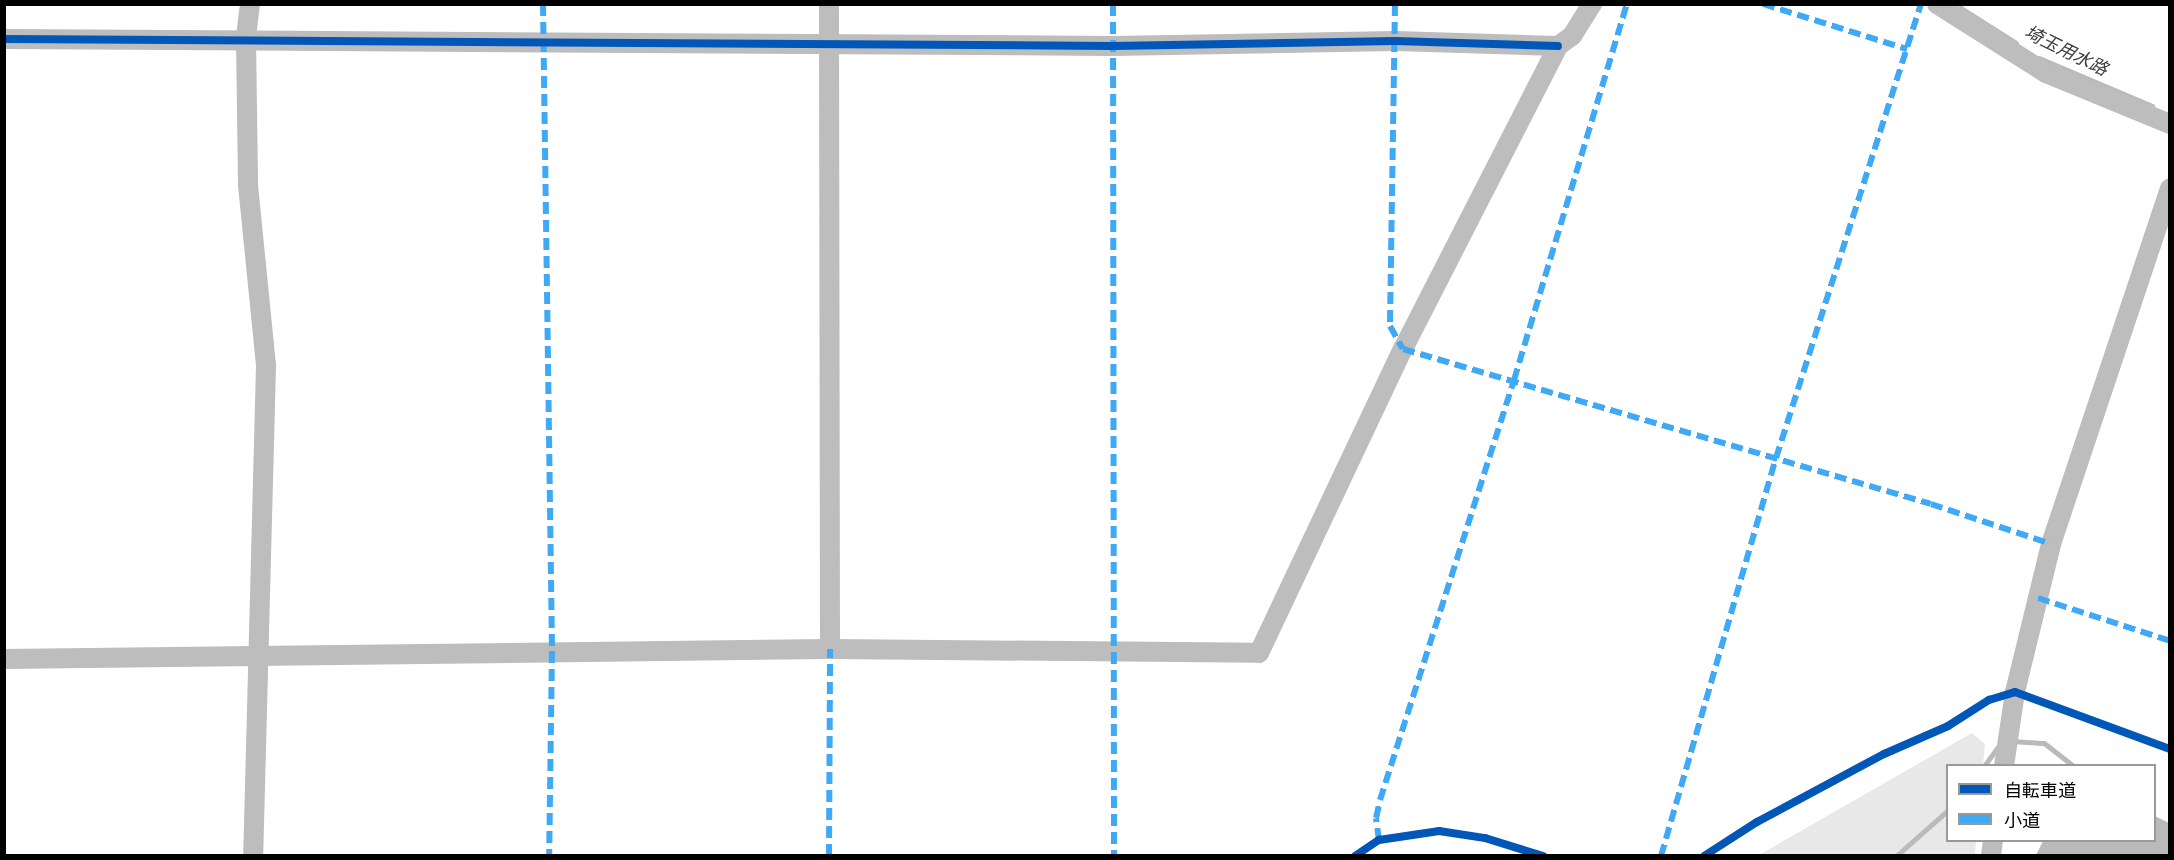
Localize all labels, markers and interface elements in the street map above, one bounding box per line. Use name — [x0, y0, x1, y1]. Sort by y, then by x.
water label: 埼玉用水路 — [2021, 22, 2111, 80]
legend — [1946, 764, 2156, 842]
text: 自転車道 — [2004, 780, 2076, 802]
text: 小道 — [2004, 810, 2040, 832]

